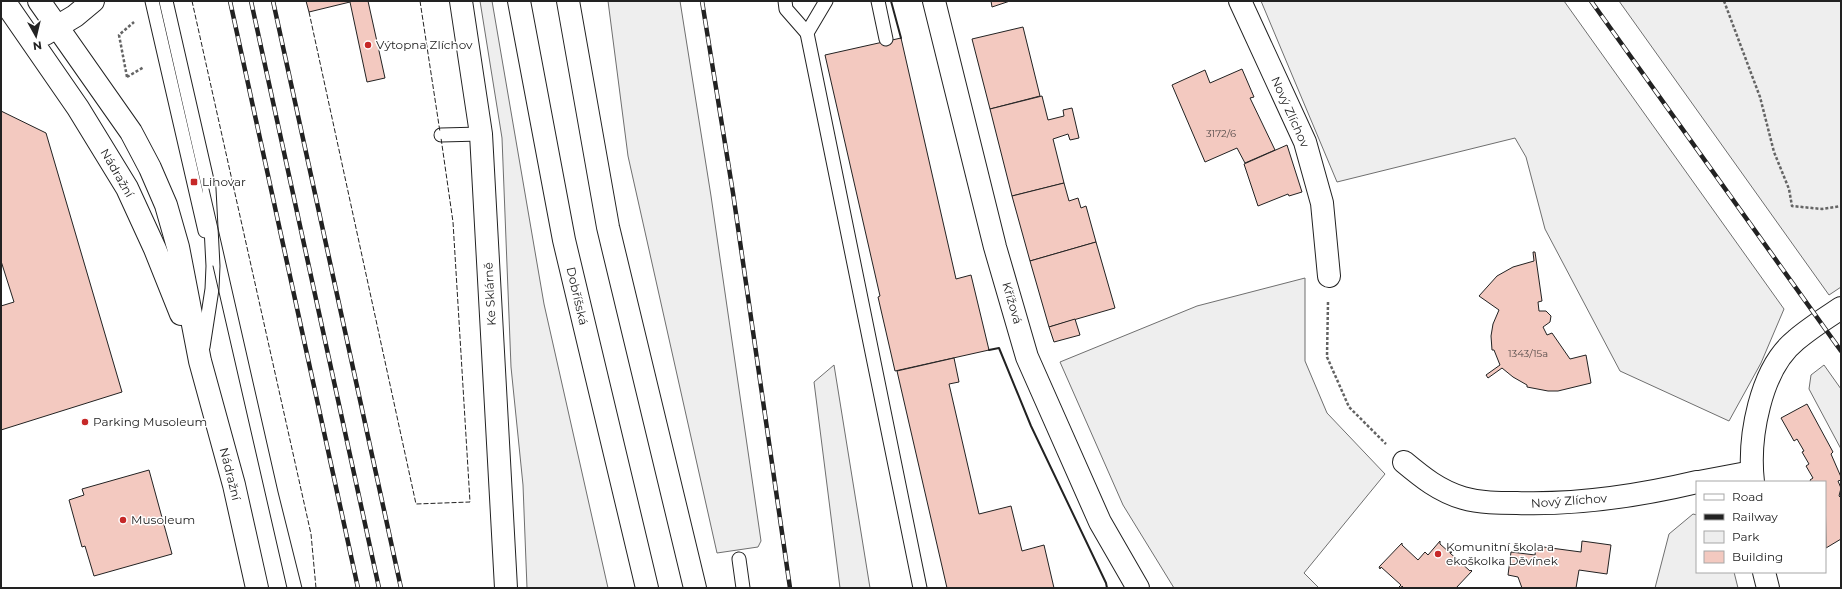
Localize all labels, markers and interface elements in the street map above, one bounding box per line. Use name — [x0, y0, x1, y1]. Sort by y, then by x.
north arrow — [16, 16, 56, 56]
place label: Výtopna Zlíchov — [376, 37, 473, 52]
text: N — [32, 38, 43, 53]
marker: Výtopna Zlíchov — [363, 40, 373, 50]
street label: Nový Zlíchov — [1268, 74, 1313, 150]
house number: 3172/6 — [1206, 127, 1236, 140]
street label: Nádražní — [97, 146, 138, 200]
place label: Lihovar — [202, 174, 246, 189]
marker: Lihovar — [189, 177, 199, 187]
street label: Ke Sklárně — [480, 262, 499, 326]
street label: Dobříšská — [564, 265, 591, 327]
street label: Křížová — [999, 280, 1026, 326]
house number: 1343/15a — [1508, 347, 1548, 360]
place label: Parking Musoleum — [93, 414, 207, 429]
marker: Parking Musoleum — [80, 417, 90, 427]
street label: Nádražní — [217, 446, 244, 503]
legend — [1696, 481, 1826, 573]
text: Road — [1732, 489, 1763, 504]
street label: Nový Zlíchov — [1530, 490, 1608, 511]
text: Railway — [1732, 509, 1778, 524]
place label: Musoleum — [131, 512, 195, 527]
marker: Musoleum — [118, 515, 128, 525]
text: Park — [1732, 529, 1760, 544]
place label: Komunitní škola a ekoškolka Děvínek — [1446, 539, 1559, 568]
marker: Komunitní škola a ekoškolka Děvínek — [1433, 549, 1443, 559]
text: Building — [1732, 549, 1783, 564]

